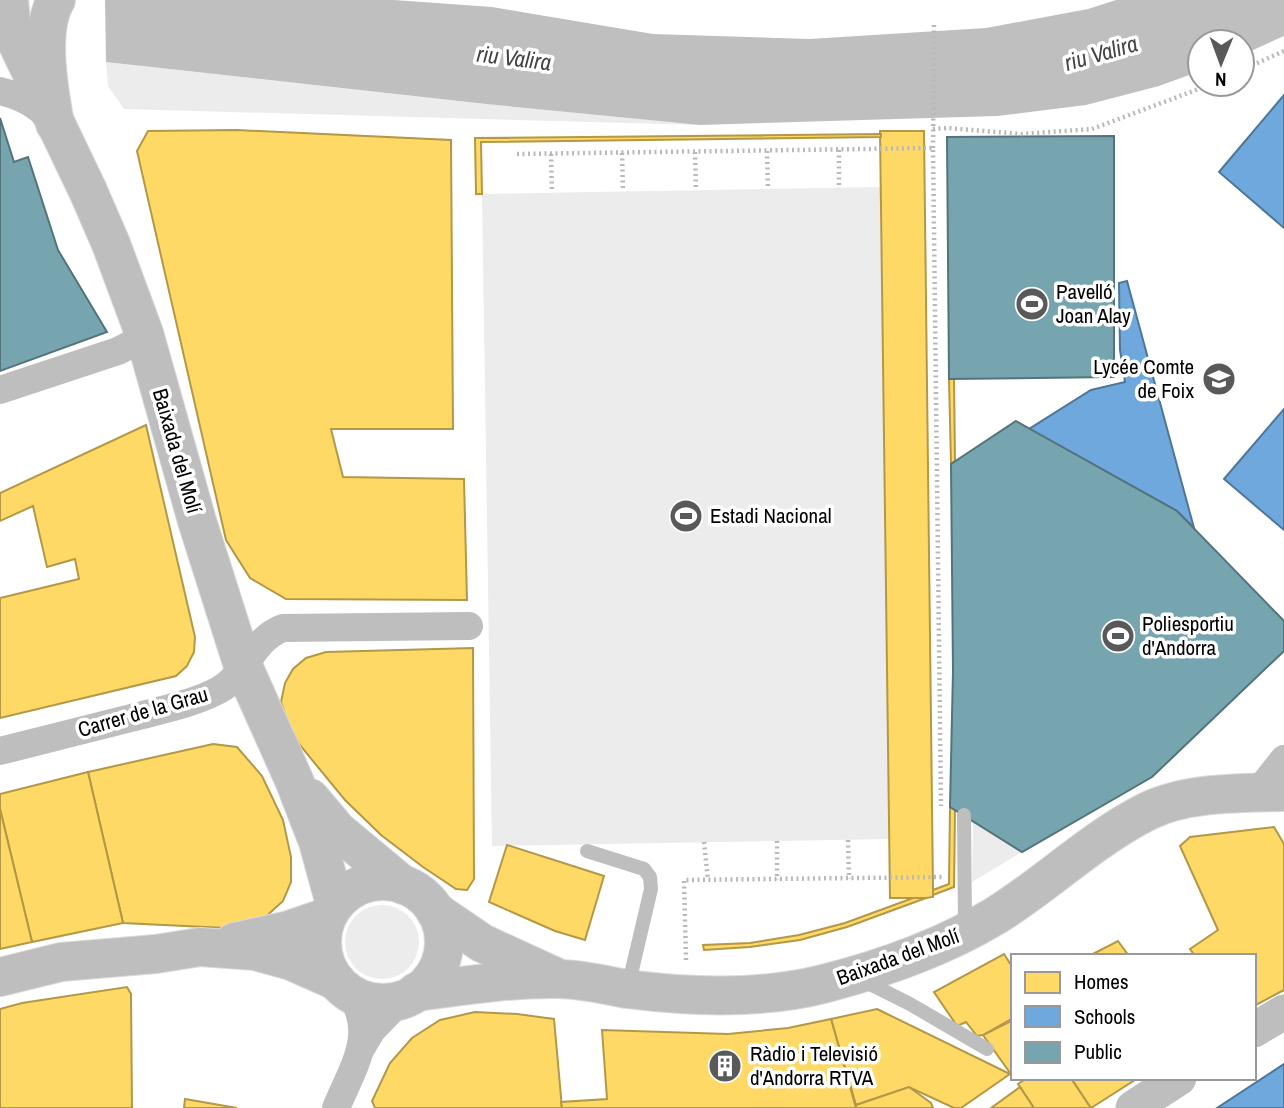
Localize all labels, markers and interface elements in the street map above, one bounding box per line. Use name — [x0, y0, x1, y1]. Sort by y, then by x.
water label: riu Valira — [1061, 27, 1141, 78]
north arrow — [1186, 28, 1256, 98]
water label: riu Valira — [475, 38, 553, 77]
text: N — [1215, 67, 1227, 93]
place label: Pavelló Joan Alay — [1056, 277, 1131, 330]
sports icon: Pavelló Joan Alay — [1013, 285, 1051, 323]
place label: Lycée Comte de Foix — [1093, 352, 1194, 405]
school or university icon: Lycée Comte de Foix — [1200, 360, 1238, 398]
street label: Baixada del Molí — [146, 385, 209, 517]
sports icon: Estadi Nacional — [667, 497, 705, 535]
place label: Estadi Nacional — [710, 501, 832, 530]
place label: Poliesportiu d'Andorra — [1142, 609, 1234, 662]
sports icon: Poliesportiu d'Andorra — [1099, 617, 1137, 655]
street label: Carrer de la Grau — [74, 679, 211, 744]
street label: Baixada del Molí — [833, 921, 963, 992]
legend — [1011, 954, 1256, 1080]
text: Homes — [1074, 967, 1129, 996]
text: Schools — [1074, 1002, 1135, 1031]
text: Public — [1074, 1037, 1122, 1066]
place label: Ràdio i Televisió d'Andorra RTVA — [750, 1039, 878, 1092]
building icon: Ràdio i Televisió d'Andorra RTVA — [706, 1047, 744, 1085]

